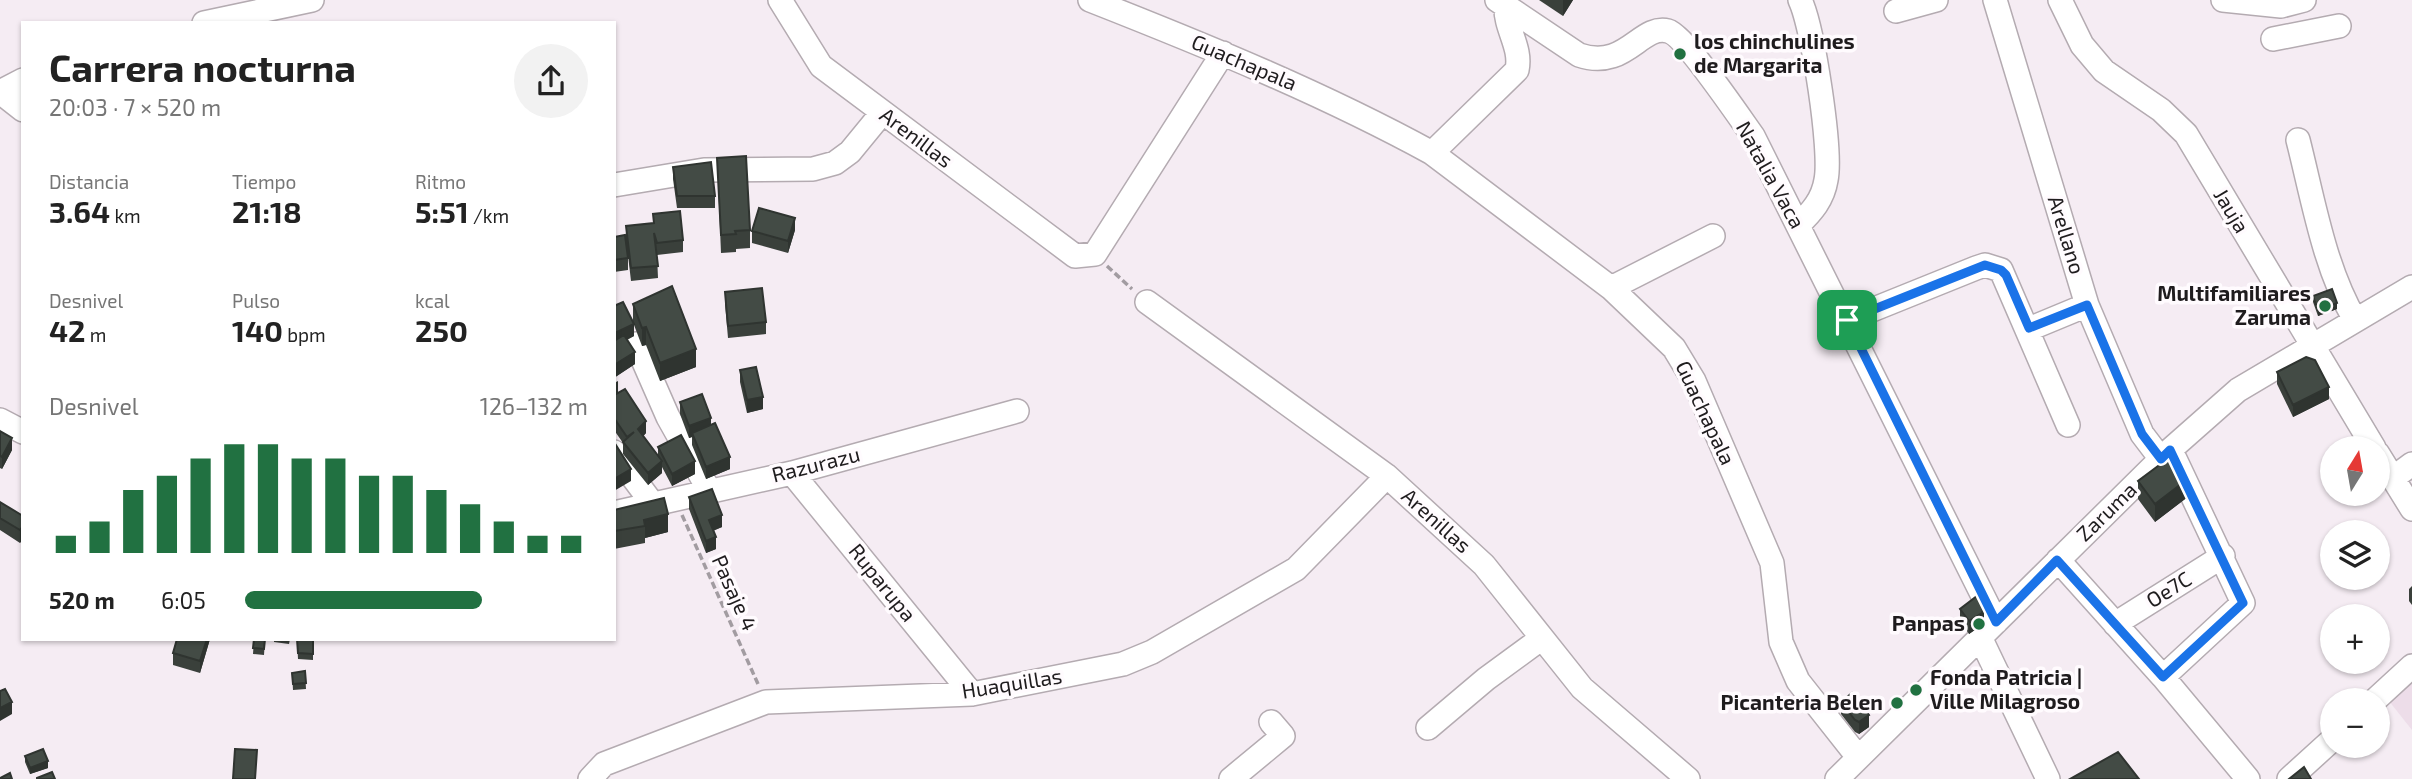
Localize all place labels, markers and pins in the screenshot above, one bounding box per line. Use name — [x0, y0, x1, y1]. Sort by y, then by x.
place label: los chinchulines de Margarita — [1694, 28, 1855, 77]
marker: los chinchulines de Margarita — [1672, 46, 1688, 62]
place label: Multifamiliares Zaruma — [2157, 280, 2311, 329]
pin — [1817, 290, 1877, 350]
marker: Multifamiliares Zaruma — [2317, 298, 2333, 314]
place label: Panpas — [1892, 610, 1965, 635]
marker: Panpas — [1971, 616, 1987, 632]
place label: Fonda Patricia | Ville Milagroso — [1930, 664, 2082, 713]
marker: Fonda Patricia | Ville Milagroso — [1908, 682, 1924, 698]
place label: Picanteria Belen — [1721, 689, 1883, 714]
marker: Picanteria Belen — [1889, 695, 1905, 711]

